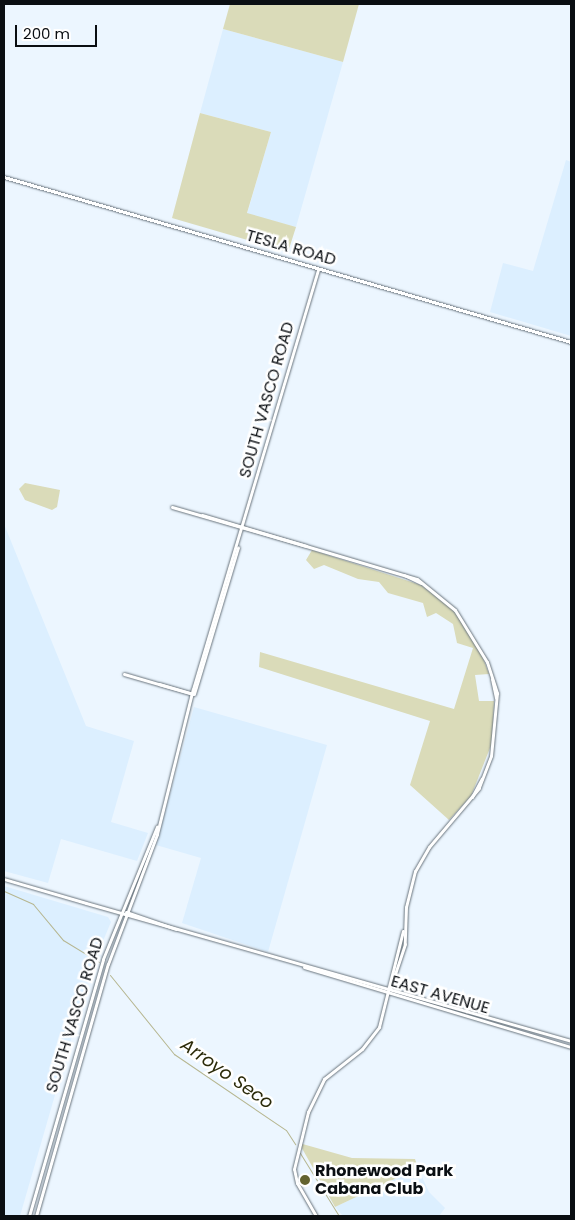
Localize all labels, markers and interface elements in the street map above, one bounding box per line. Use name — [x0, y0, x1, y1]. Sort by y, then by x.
scale bar — [18, 15, 100, 47]
text: 200 m — [23, 23, 70, 44]
street label: TESLA ROAD — [244, 226, 338, 270]
street label: SOUTH VASCO ROAD — [236, 320, 298, 480]
street label: SOUTH VASCO ROAD — [42, 935, 108, 1095]
street label: EAST AVENUE — [389, 972, 491, 1018]
water label: Arroyo Seco — [176, 1034, 278, 1114]
place label: Rhonewood Park Cabana Club — [315, 1161, 453, 1199]
marker: Rhonewood Park Cabana Club — [299, 1174, 311, 1186]

